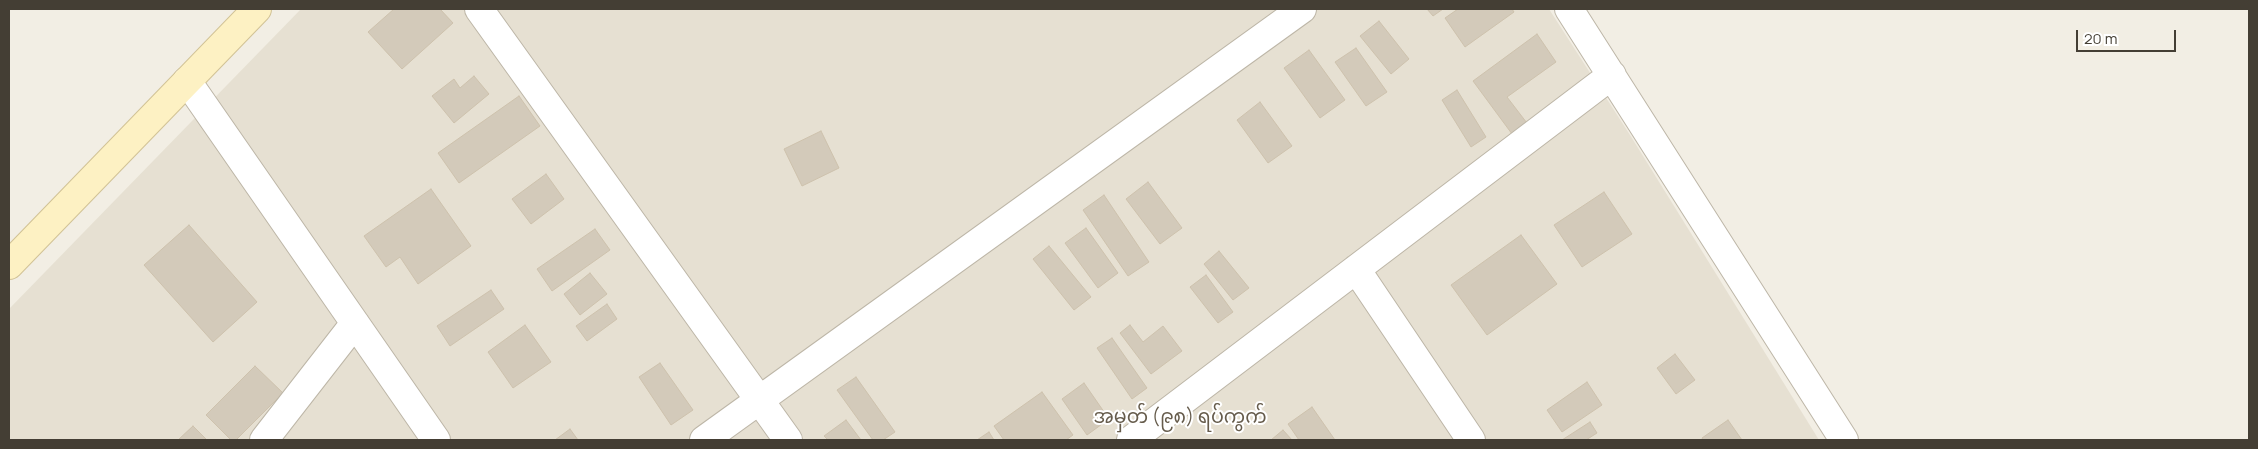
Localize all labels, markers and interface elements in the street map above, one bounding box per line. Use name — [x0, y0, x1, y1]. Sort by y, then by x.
scale bar — [2078, 20, 2178, 52]
text: 20 m — [2084, 28, 2117, 49]
district label: အမှတ် (၉၈) ရပ်ကွက် — [1094, 407, 1266, 429]

